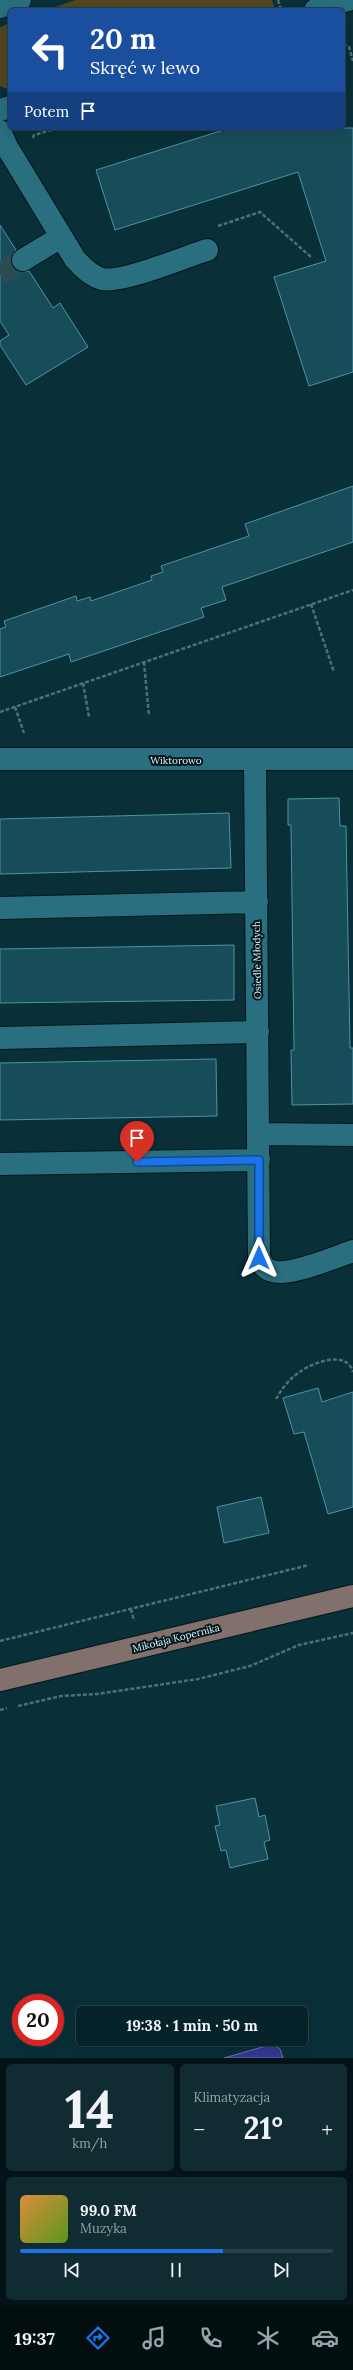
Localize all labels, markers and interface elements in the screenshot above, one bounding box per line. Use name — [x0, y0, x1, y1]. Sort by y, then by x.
text: 20 m — [90, 21, 156, 57]
icon: left — [24, 24, 76, 76]
text: Skręć w lewo — [90, 56, 200, 79]
icon: arrive — [77, 100, 99, 122]
text: Potem — [24, 102, 69, 121]
street label: Wiktorowo — [150, 754, 202, 767]
street label: Osiedle Młodych — [250, 921, 264, 999]
pin — [120, 1121, 154, 1162]
icon: arrive — [126, 1127, 148, 1149]
position arrow — [238, 1237, 280, 1279]
street label: Mikołaja Kopernika — [131, 1621, 221, 1655]
speed limit sign: 20 — [12, 1994, 64, 2046]
text: 19:38 · 1 min · 50 m — [126, 2016, 258, 2035]
text: 14 — [65, 2076, 115, 2142]
text: Klimatyzacja — [194, 2089, 270, 2106]
text: 21° — [243, 2109, 283, 2147]
text: − — [194, 2115, 205, 2143]
text: + — [321, 2115, 333, 2143]
text: km/h — [72, 2135, 107, 2152]
text: 99.0 FM — [80, 2201, 137, 2220]
text: Muzyka — [80, 2220, 127, 2237]
icon: previous — [61, 2259, 83, 2281]
icon: pause — [165, 2259, 187, 2281]
icon: next — [270, 2259, 292, 2281]
icon: directions — [84, 2324, 112, 2352]
icon: music — [140, 2324, 168, 2352]
icon: phone — [197, 2324, 225, 2352]
icon: climate — [254, 2324, 282, 2352]
icon: car — [311, 2324, 339, 2352]
text: 19:37 — [14, 2327, 55, 2350]

